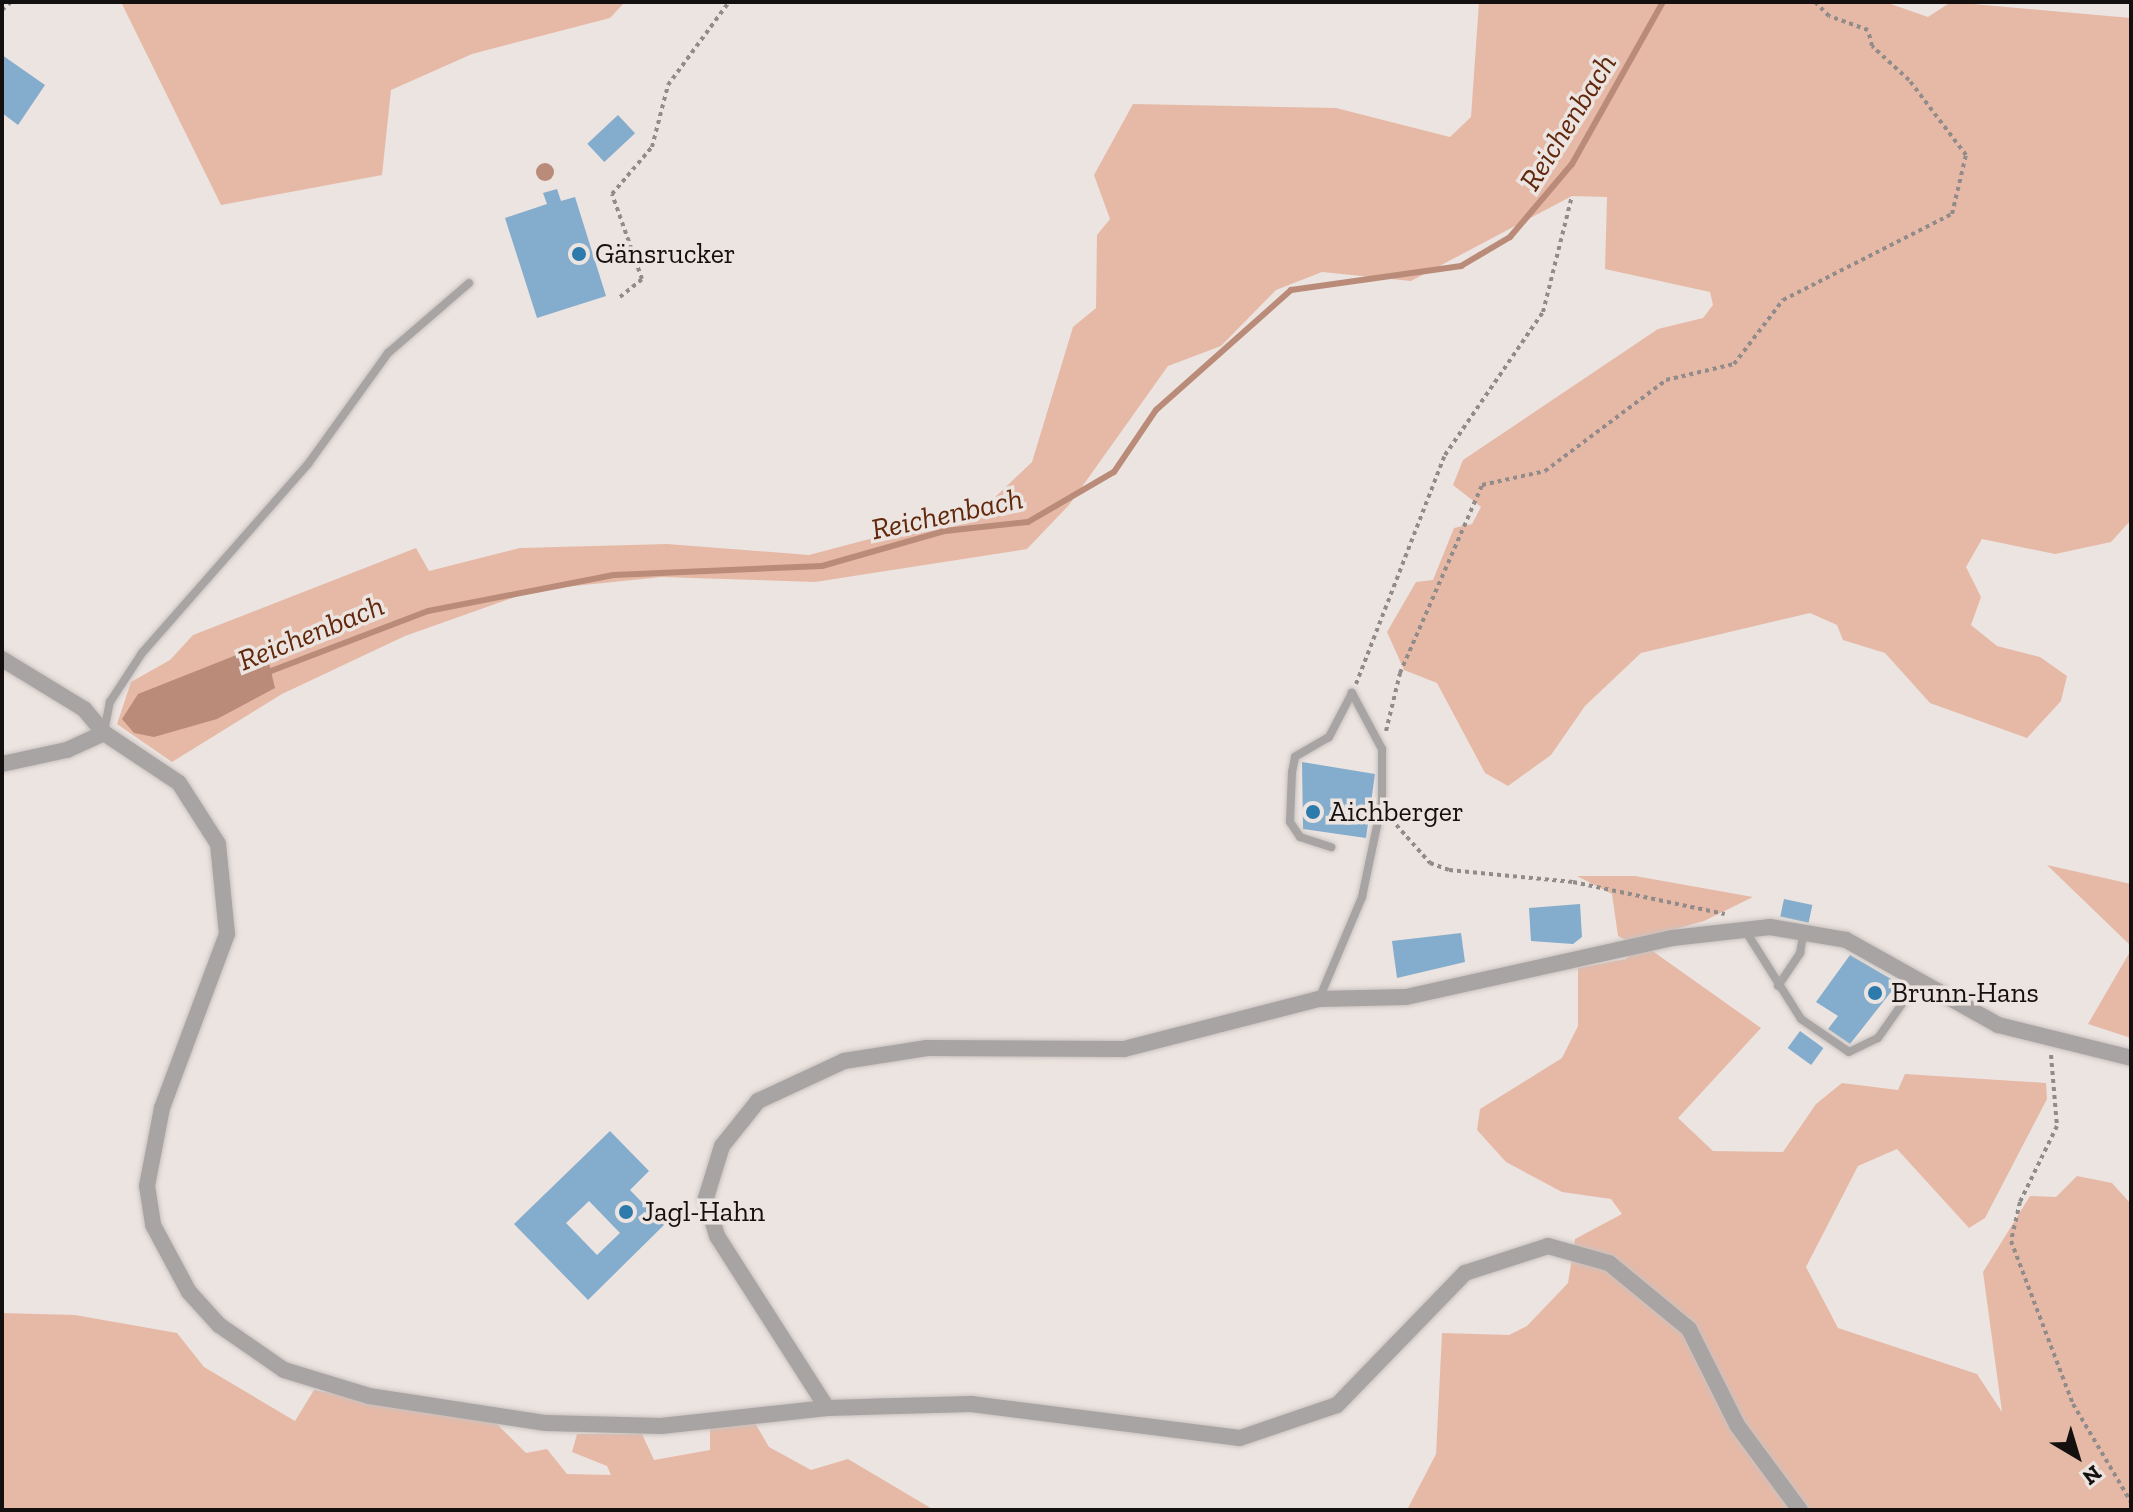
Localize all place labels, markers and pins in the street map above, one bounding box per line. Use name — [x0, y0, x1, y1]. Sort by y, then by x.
place label: Gänsrucker — [595, 237, 736, 271]
marker: Gänsrucker — [570, 245, 588, 263]
place label: Aichberger — [1329, 795, 1464, 829]
marker: Aichberger — [1304, 803, 1322, 821]
place label: Brunn-Hans — [1891, 976, 2039, 1010]
marker: Brunn-Hans — [1866, 984, 1884, 1002]
place label: Jagl-Hahn — [642, 1195, 765, 1229]
marker: Jagl-Hahn — [617, 1203, 635, 1221]

